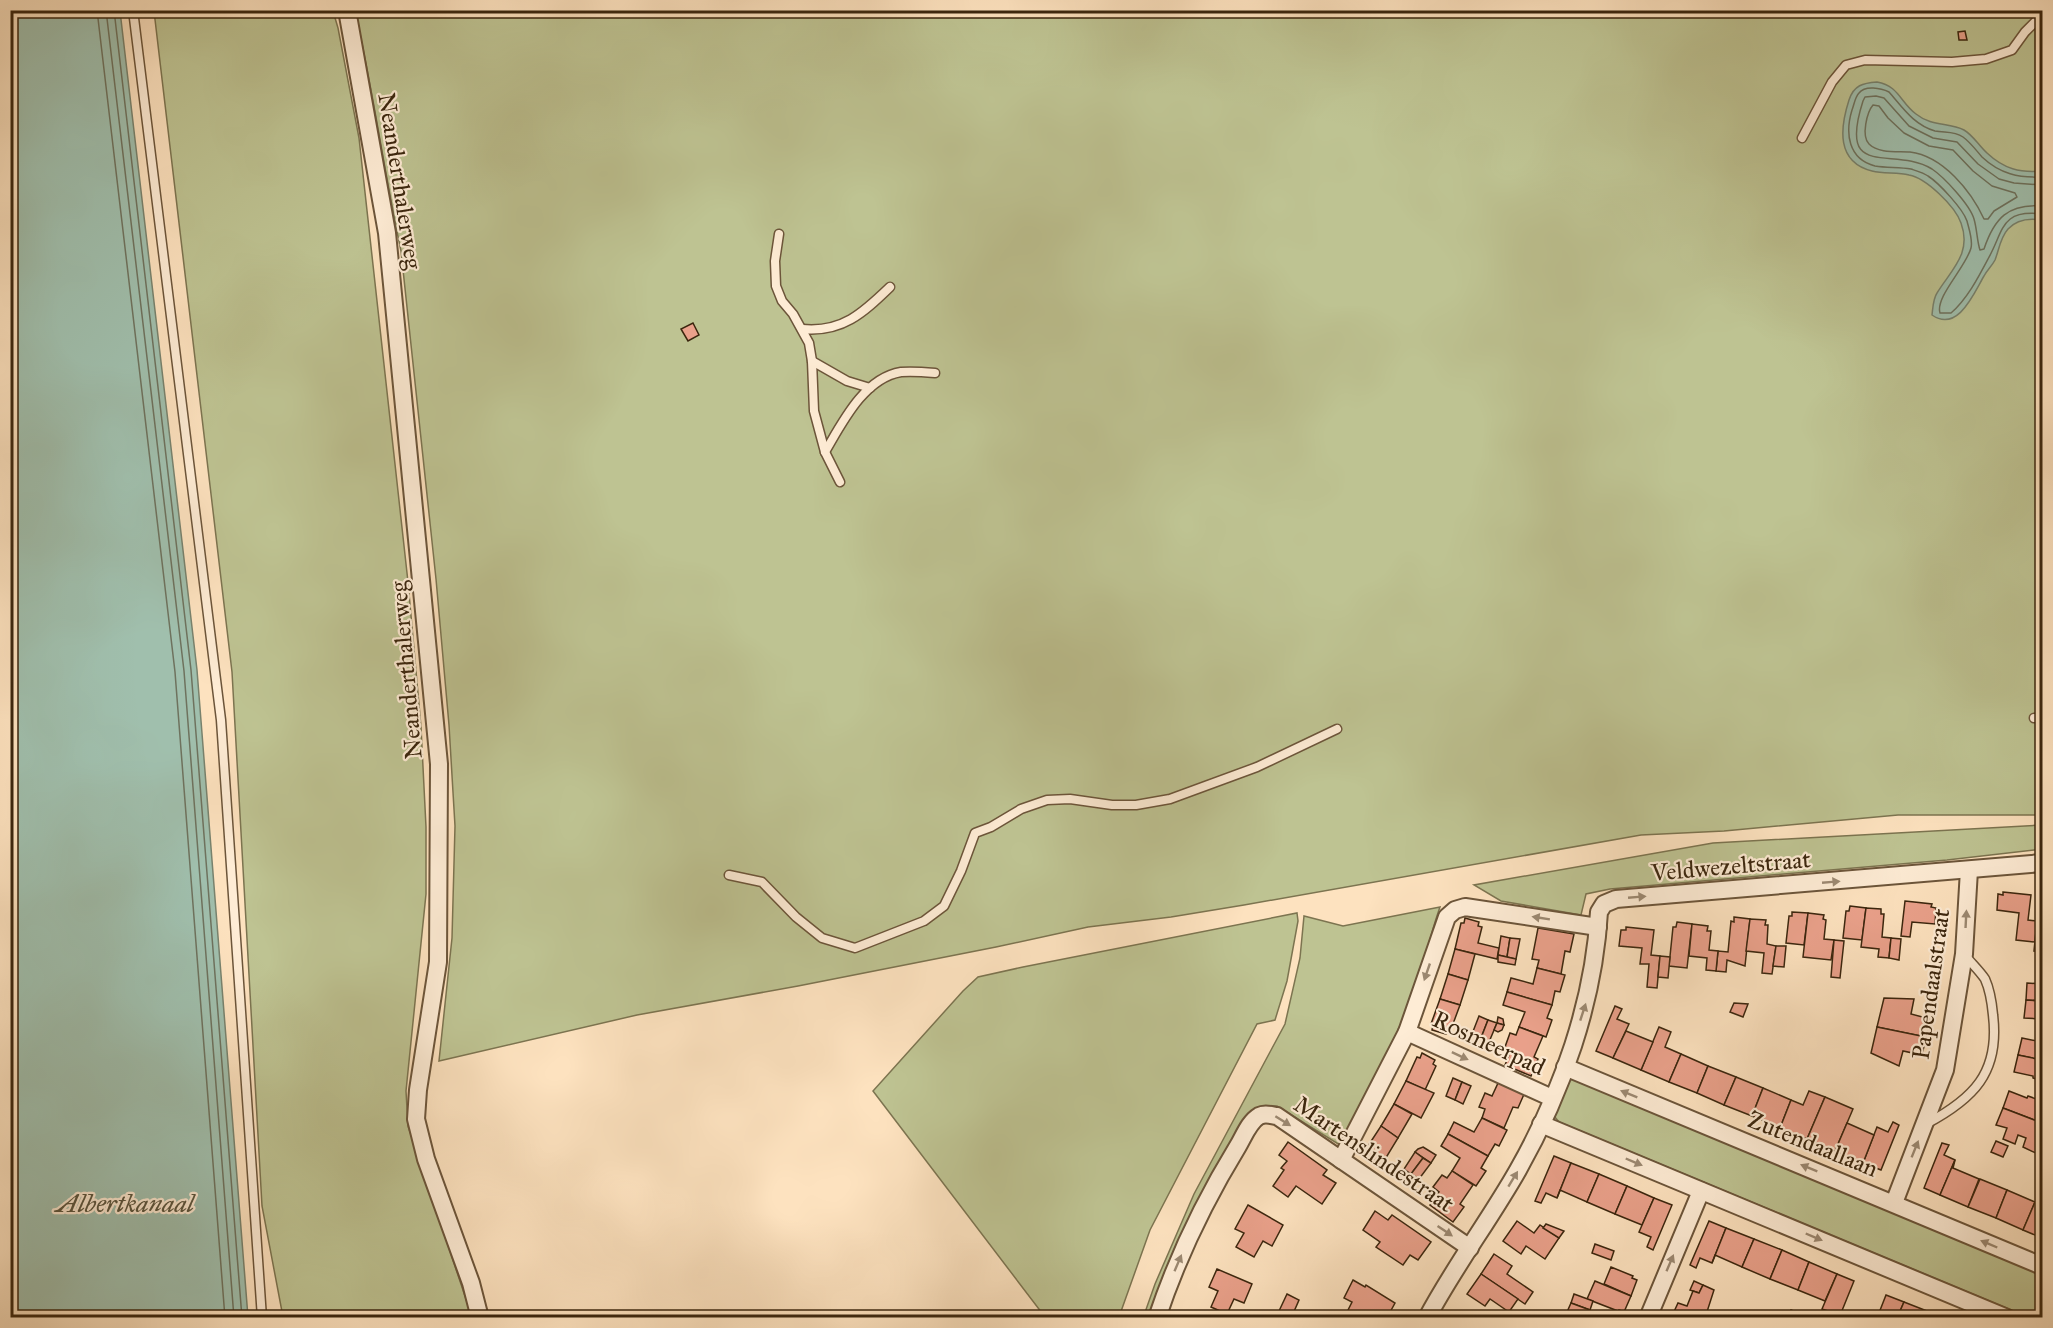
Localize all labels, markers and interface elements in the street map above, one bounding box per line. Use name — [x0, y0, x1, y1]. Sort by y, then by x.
street label: Neanderthalerweg — [371, 91, 429, 272]
street label: Neanderthalerweg — [383, 579, 429, 760]
street label: Veldwezeltstraat — [1649, 844, 1812, 888]
one-way arrow — [1822, 877, 1841, 886]
one-way arrow — [1627, 892, 1646, 902]
street label: Papendaalstraat — [1906, 906, 1957, 1061]
one-way arrow — [1961, 909, 1970, 928]
one-way arrow — [1531, 914, 1550, 923]
one-way arrow — [1422, 963, 1432, 981]
one-way arrow — [1579, 1003, 1588, 1021]
street label: Rosmeerpad — [1428, 1004, 1550, 1082]
one-way arrow — [1451, 1051, 1469, 1061]
street label: Martenslindestraat — [1288, 1089, 1460, 1219]
one-way arrow — [1619, 1089, 1637, 1099]
street label: Zutendaallaan — [1743, 1104, 1883, 1184]
one-way arrow — [1275, 1116, 1291, 1127]
one-way arrow — [1911, 1140, 1920, 1158]
one-way arrow — [1625, 1158, 1643, 1167]
one-way arrow — [1799, 1163, 1817, 1173]
one-way arrow — [1507, 1171, 1518, 1187]
water label: Albertkanaal — [53, 1187, 196, 1219]
one-way arrow — [1436, 1225, 1452, 1237]
one-way arrow — [1805, 1233, 1823, 1242]
one-way arrow — [1980, 1239, 1997, 1248]
one-way arrow — [1174, 1254, 1184, 1272]
one-way arrow — [1665, 1254, 1675, 1272]

